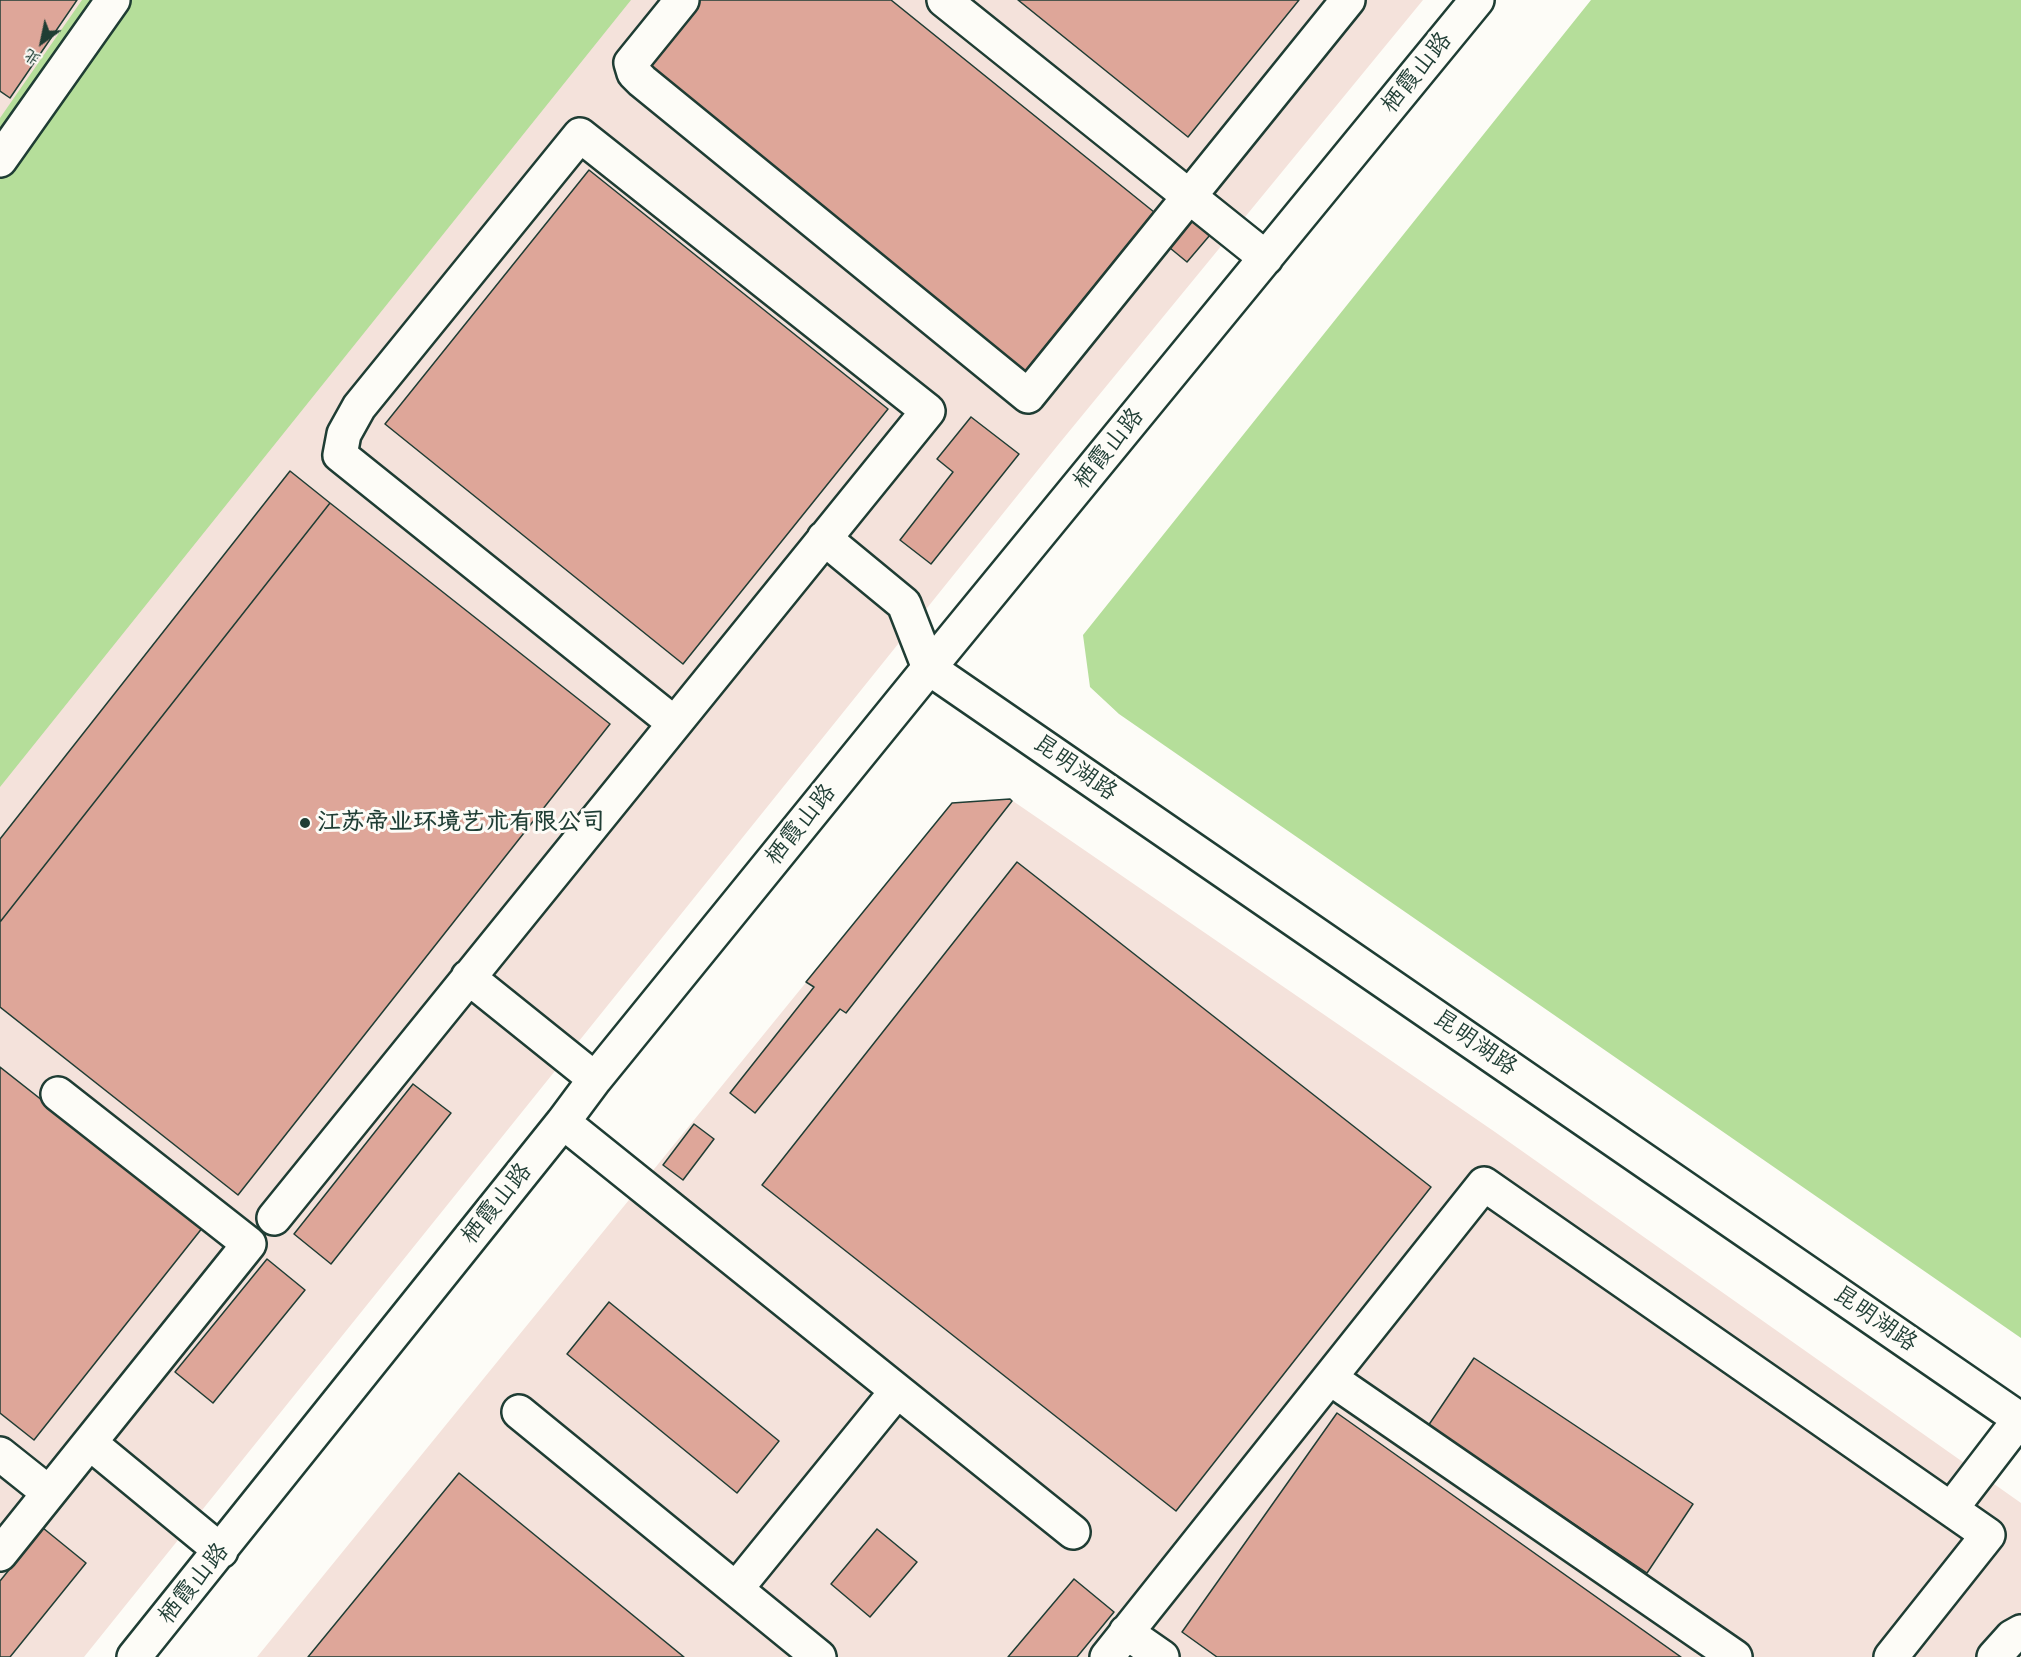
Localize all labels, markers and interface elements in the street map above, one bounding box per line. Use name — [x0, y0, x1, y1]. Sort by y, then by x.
north arrow — [12, 12, 72, 72]
street label: 栖霞山路 — [1376, 27, 1458, 119]
text: 北 — [20, 44, 44, 70]
street label: 栖霞山路 — [1068, 403, 1150, 495]
street label: 昆明湖路 — [1027, 729, 1123, 807]
street label: 栖霞山路 — [760, 779, 842, 871]
place label: 江苏帝业环境艺术有限公司 — [317, 809, 605, 837]
marker: 江苏帝业环境艺术有限公司 — [298, 816, 312, 830]
street label: 昆明湖路 — [1427, 1004, 1523, 1082]
street label: 栖霞山路 — [456, 1158, 538, 1250]
street label: 昆明湖路 — [1827, 1280, 1923, 1358]
street label: 栖霞山路 — [153, 1538, 235, 1630]

